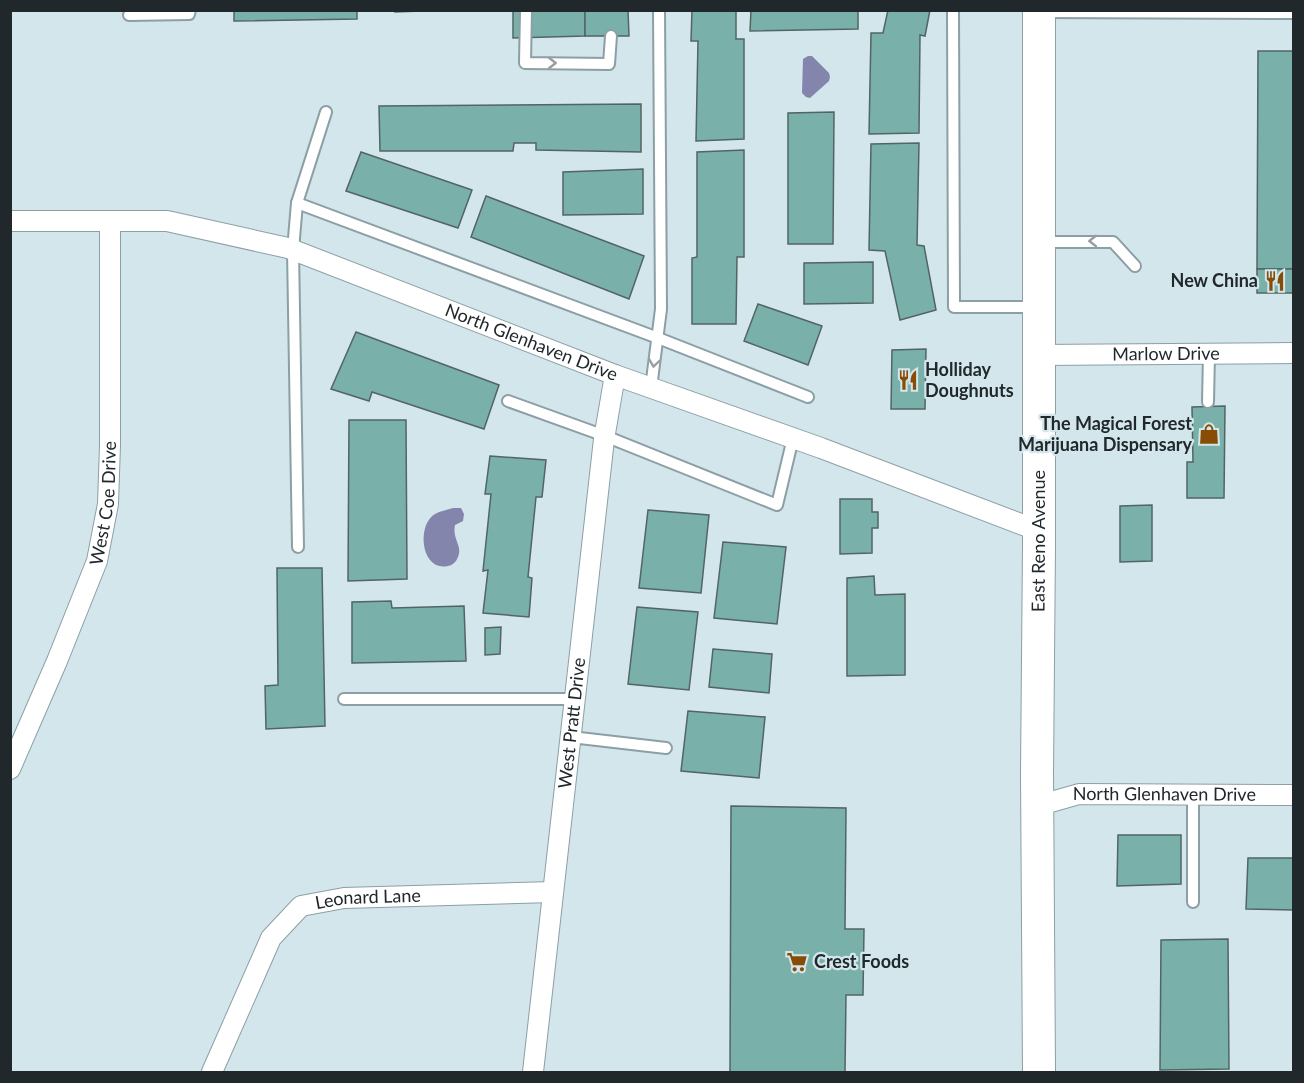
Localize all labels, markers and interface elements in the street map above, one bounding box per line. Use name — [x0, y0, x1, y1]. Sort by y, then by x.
one-way arrow — [548, 57, 557, 69]
one-way arrow — [1088, 235, 1097, 248]
place label: New China — [1171, 269, 1258, 291]
restaurant icon: New China — [1263, 269, 1287, 293]
street label: North Glenhaven Drive — [442, 298, 621, 385]
street label: Marlow Drive — [1112, 342, 1220, 364]
place label: Holliday Doughnuts — [925, 358, 1014, 401]
one-way arrow — [649, 359, 661, 368]
restaurant icon: Holliday Doughnuts — [896, 368, 920, 392]
place label: The Magical Forest Marijuana Dispensary — [1018, 412, 1193, 455]
shop icon: The Magical Forest Marijuana Dispensary — [1197, 422, 1221, 446]
street label: West Coe Drive — [84, 441, 120, 567]
street label: East Reno Avenue — [1026, 470, 1049, 612]
street label: West Pratt Drive — [553, 656, 589, 790]
street label: North Glenhaven Drive — [1073, 782, 1256, 805]
street label: Leonard Lane — [313, 884, 421, 913]
supermarket icon: Crest Foods — [785, 950, 809, 974]
place label: Crest Foods — [814, 950, 909, 972]

